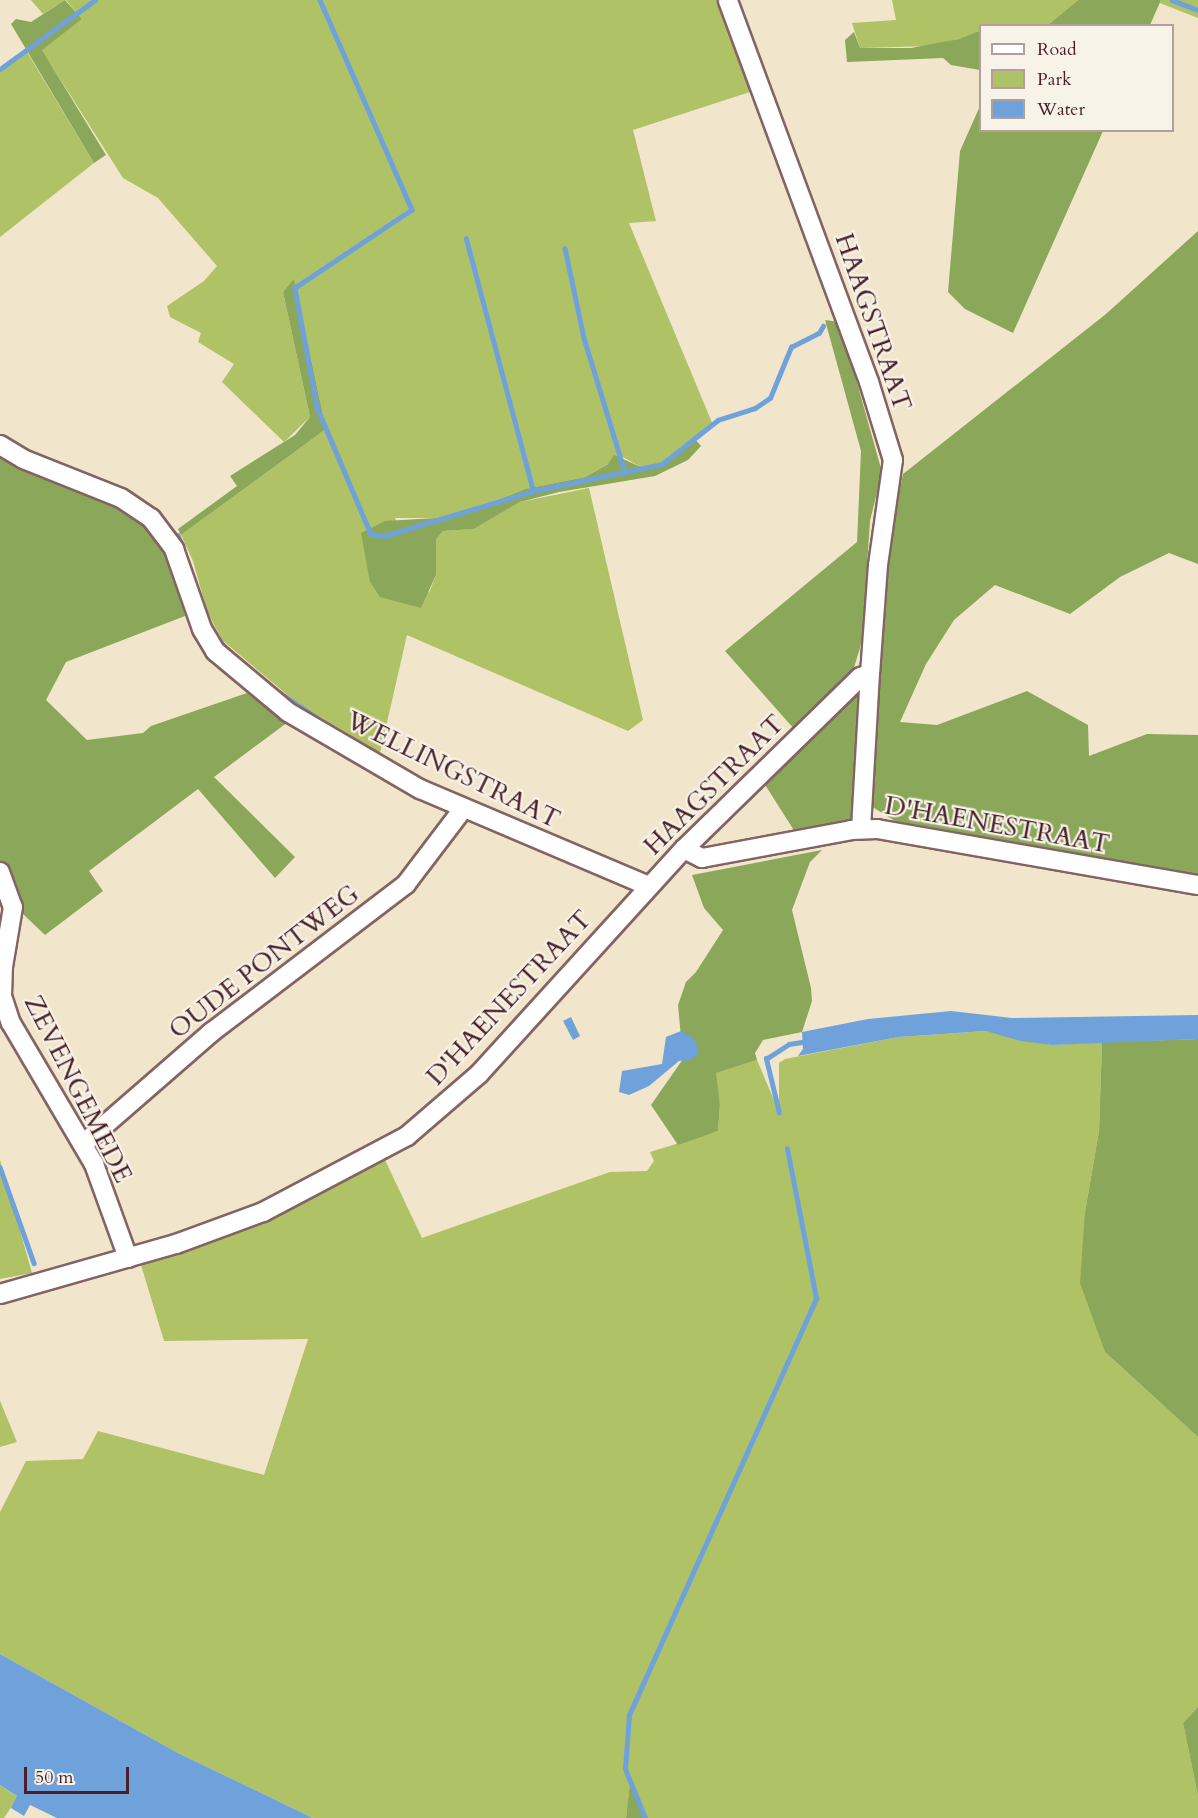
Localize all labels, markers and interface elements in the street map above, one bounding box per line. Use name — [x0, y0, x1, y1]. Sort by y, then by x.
legend — [979, 24, 1174, 132]
text: Road — [1037, 37, 1077, 62]
text: Park — [1037, 67, 1072, 92]
text: Water — [1037, 97, 1085, 122]
street label: HAAGSTRAAT — [828, 229, 918, 415]
street label: WELLINGSTRAAT — [341, 705, 565, 835]
street label: HAAGSTRAAT — [637, 708, 791, 862]
street label: D'HAENESTRAAT — [882, 790, 1112, 860]
street label: OUDE PONTWEG — [163, 878, 365, 1046]
street label: D'HAENESTRAAT — [420, 904, 598, 1092]
street label: ZEVENGEMEDE — [17, 990, 139, 1188]
scale bar — [27, 1755, 132, 1793]
text: 50 m — [35, 1765, 74, 1790]

